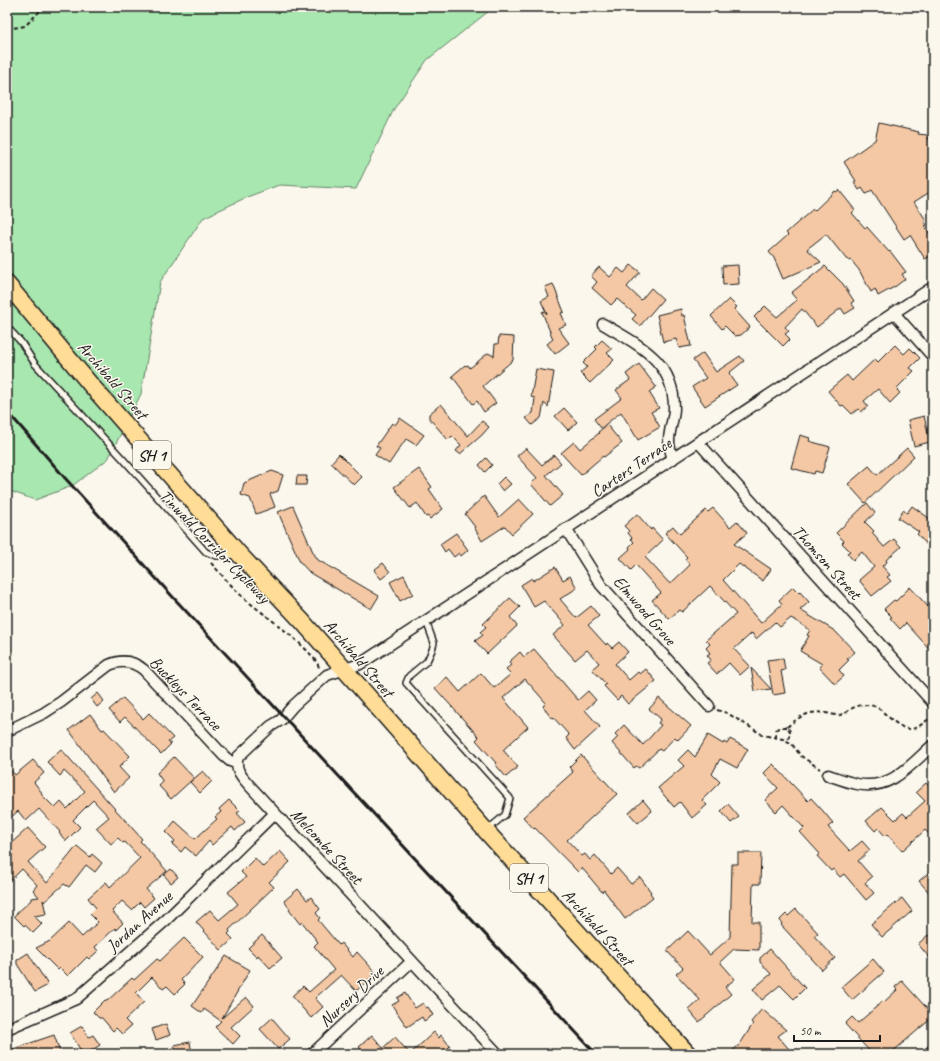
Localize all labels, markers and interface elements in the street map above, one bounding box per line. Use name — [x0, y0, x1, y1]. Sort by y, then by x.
street label: Archibald Street — [73, 337, 154, 425]
street label: Carters Terrace — [587, 432, 677, 502]
road number: SH 1 — [133, 441, 171, 469]
street label: Tinwald Corridor Cycleway — [155, 485, 275, 608]
street label: Thomson Street — [788, 521, 867, 606]
street label: Elmwood Grove — [609, 571, 682, 651]
street label: Archibald Street — [319, 615, 400, 703]
street label: Buckleys Terrace — [145, 652, 227, 736]
street label: Melcombe Street — [286, 804, 369, 890]
road number: SH 1 — [510, 864, 548, 892]
street label: Jordan Avenue — [101, 885, 178, 957]
street label: Archibald Street — [558, 885, 639, 972]
street label: Nursery Drive — [315, 960, 389, 1031]
scale bar — [794, 1017, 880, 1043]
text: 50 m — [800, 1023, 822, 1039]

